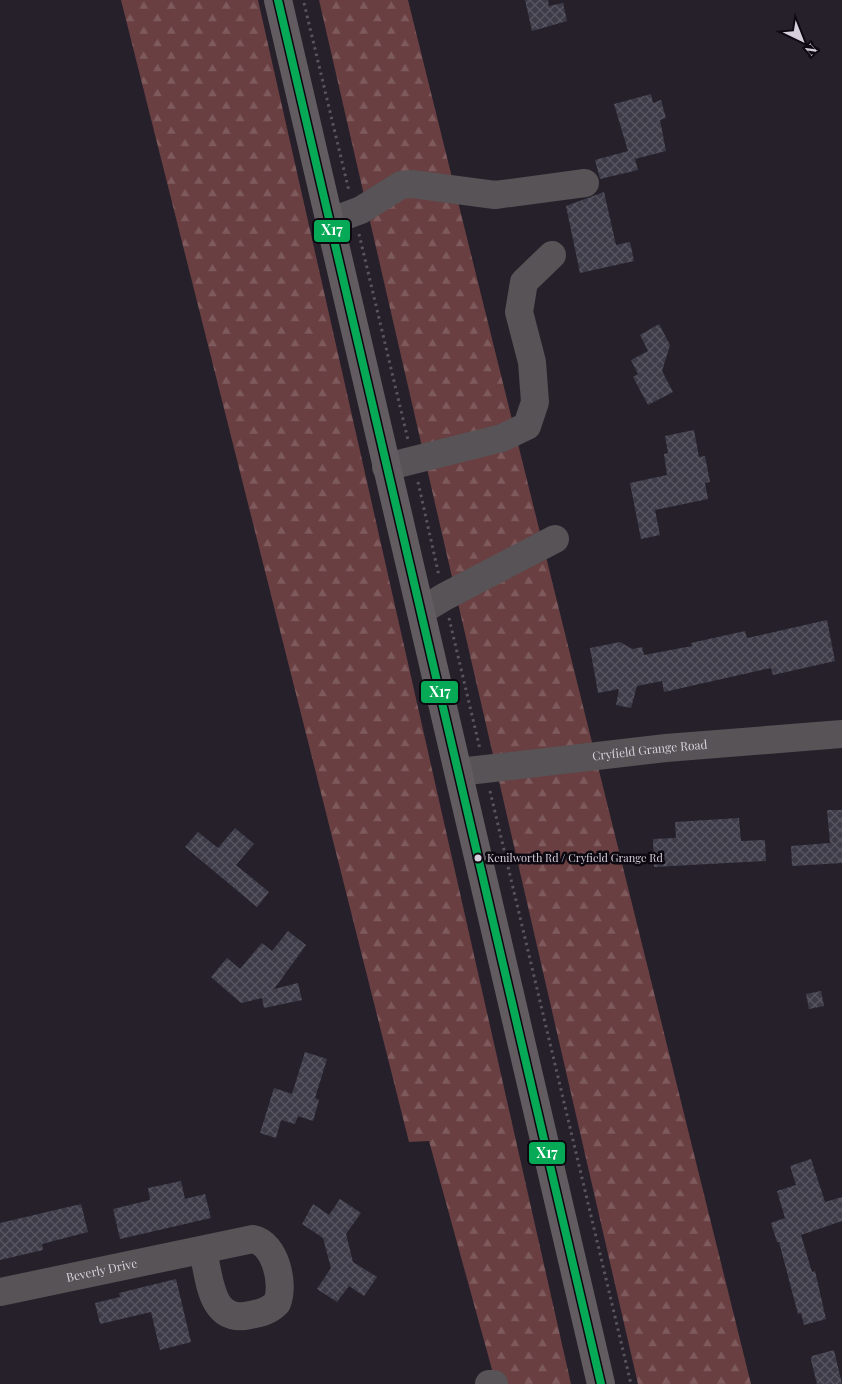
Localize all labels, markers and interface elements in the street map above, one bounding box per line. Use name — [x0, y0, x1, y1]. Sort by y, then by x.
north arrow — [777, 15, 827, 65]
text: N — [801, 39, 821, 60]
line badge: X17 — [313, 219, 351, 243]
text: X17 — [321, 220, 343, 239]
line badge: X17 — [420, 680, 459, 704]
text: X17 — [429, 682, 451, 701]
street label: Cryfield Grange Road — [591, 736, 708, 764]
place label: Kenilworth Rd / Cryfield Grange Rd — [487, 850, 663, 865]
marker: Kenilworth Rd / Cryfield Grange Rd — [473, 853, 483, 863]
line badge: X17 — [528, 1141, 566, 1165]
text: X17 — [536, 1143, 558, 1162]
street label: Beverly Drive — [65, 1254, 138, 1285]

